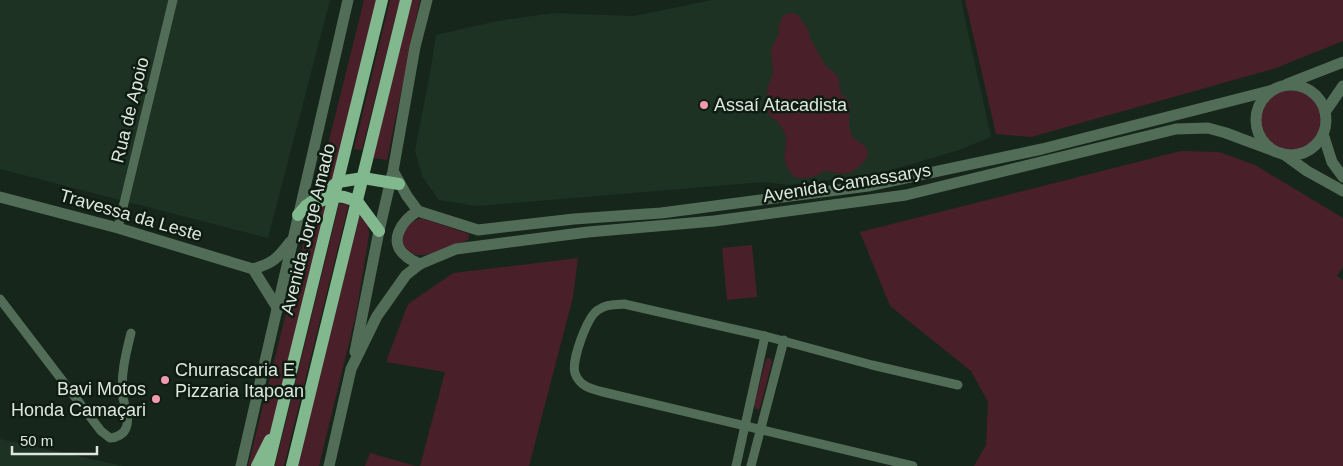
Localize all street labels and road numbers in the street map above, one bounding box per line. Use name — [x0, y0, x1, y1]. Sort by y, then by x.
street label: Rua de Apoio — [107, 55, 153, 165]
street label: Avenida Jorge Amado — [277, 141, 339, 317]
street label: Avenida Camassarys — [762, 160, 932, 206]
street label: Travessa da Leste — [57, 185, 205, 245]

